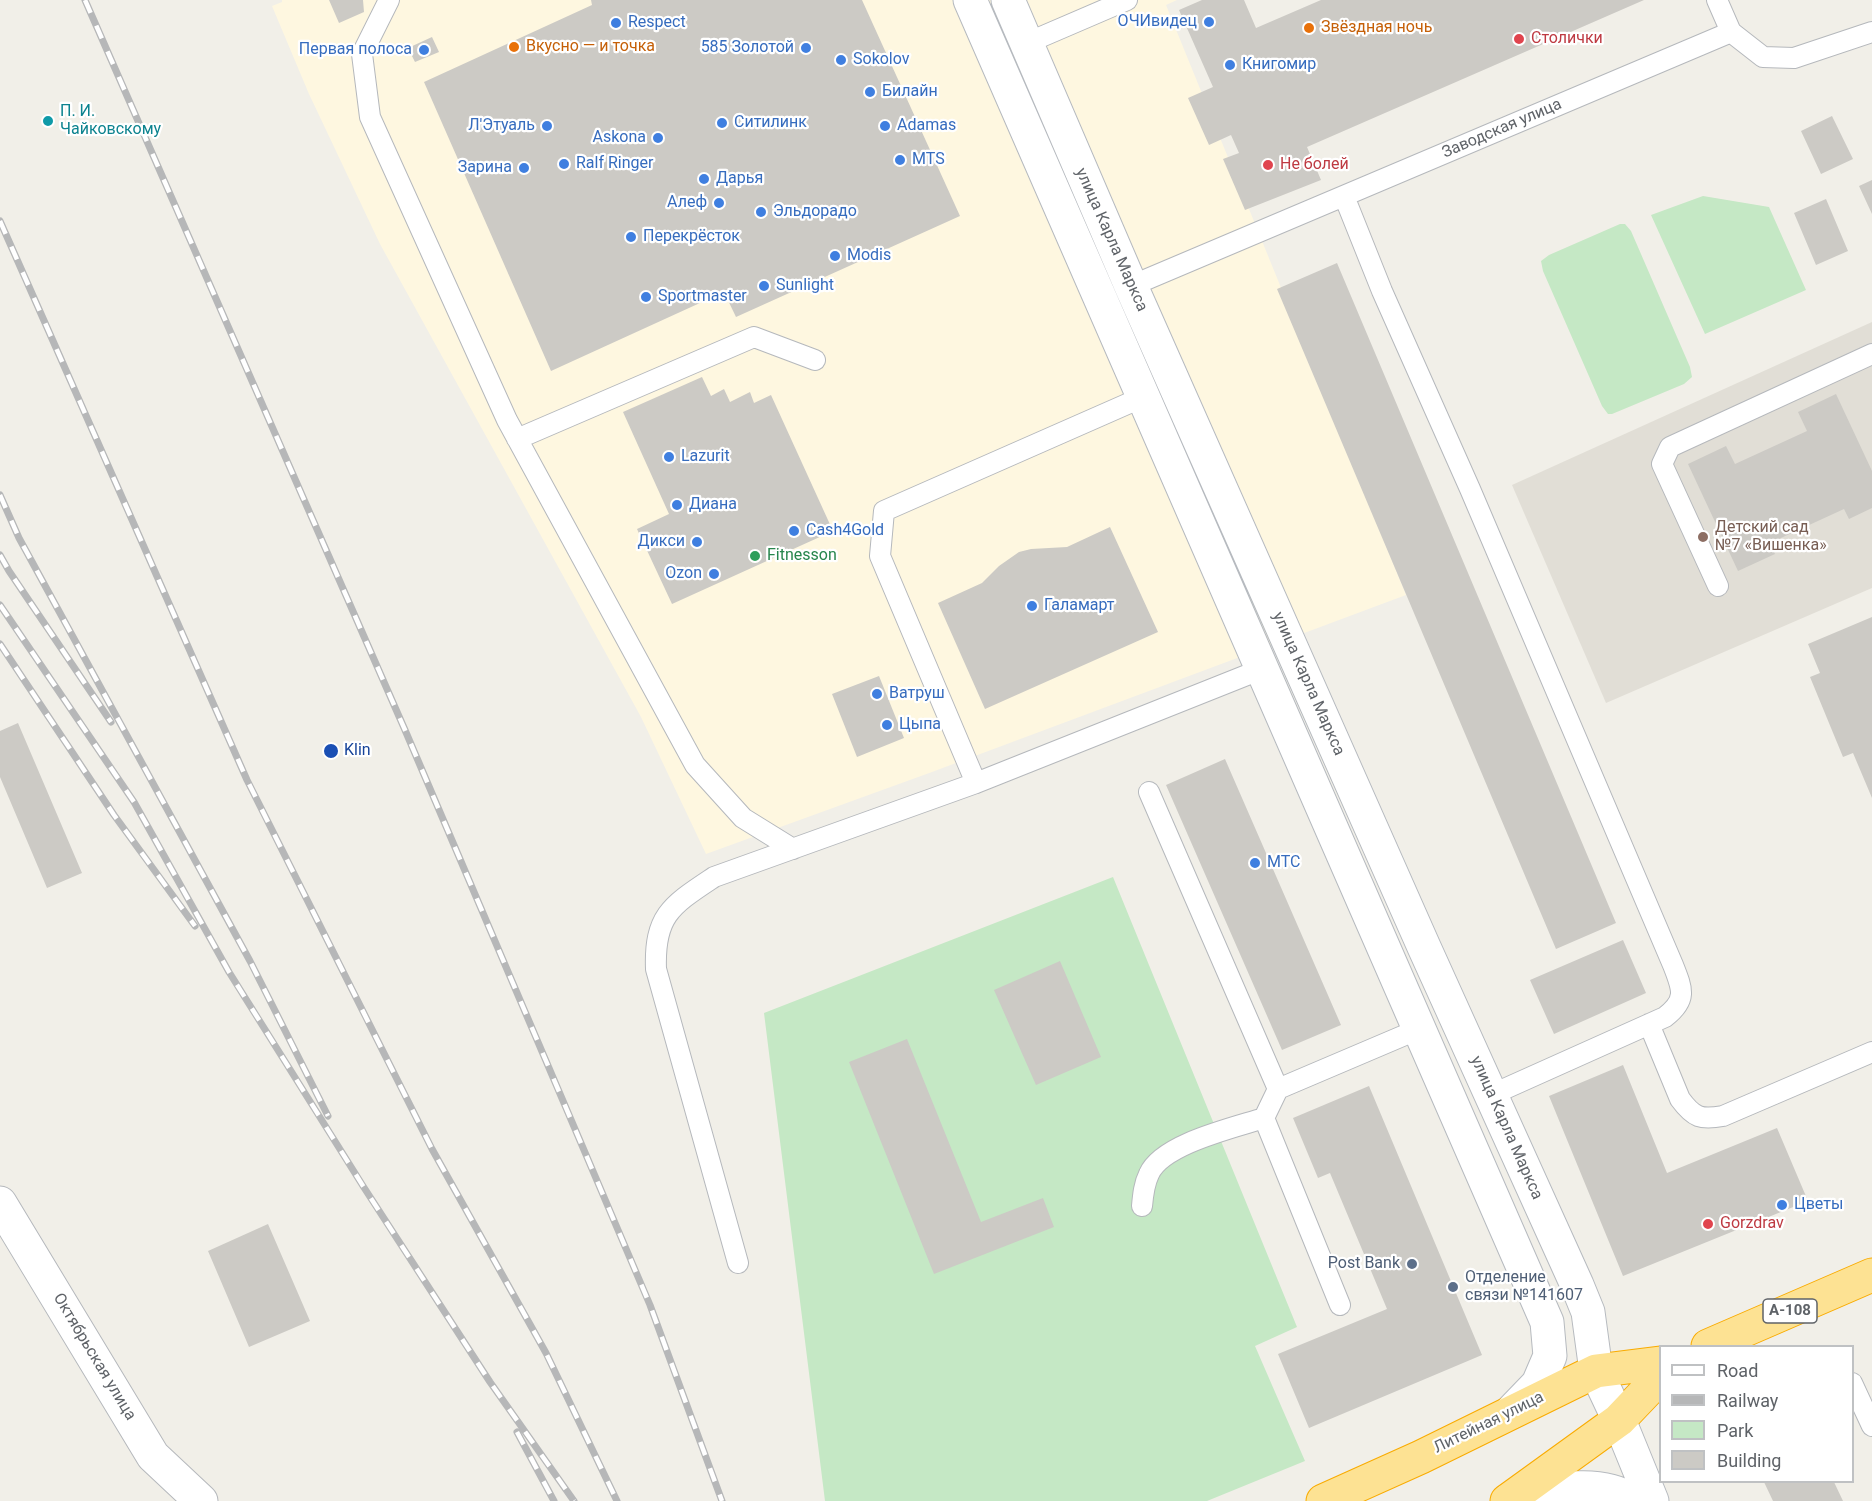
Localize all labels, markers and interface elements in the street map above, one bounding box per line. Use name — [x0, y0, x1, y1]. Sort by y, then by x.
place label: ОЧИвидец — [1118, 12, 1197, 32]
place label: Respect — [628, 13, 686, 33]
marker: ОЧИвидец — [1202, 15, 1216, 29]
marker: Respect — [609, 16, 623, 30]
place label: Звёздная ночь — [1321, 18, 1432, 38]
marker: Звёздная ночь — [1302, 21, 1316, 35]
place label: Столички — [1531, 29, 1603, 49]
marker: Столички — [1512, 32, 1526, 46]
place label: Вкусно — и точка — [526, 37, 655, 57]
place label: 585 Золотой — [701, 38, 794, 58]
place label: Первая полоса — [299, 40, 412, 60]
marker: Вкусно — и точка — [507, 40, 521, 54]
marker: 585 Золотой — [799, 41, 813, 55]
marker: Первая полоса — [417, 43, 431, 57]
place label: Sokolov — [853, 50, 910, 70]
marker: Sokolov — [834, 53, 848, 67]
place label: Книгомир — [1242, 55, 1316, 75]
marker: Книгомир — [1223, 58, 1237, 72]
place label: Билайн — [882, 82, 938, 102]
marker: Билайн — [863, 85, 877, 99]
street label: Заводская улица — [1439, 95, 1565, 163]
place label: П. И. Чайковскому — [60, 102, 161, 140]
place label: Ситилинк — [734, 113, 807, 133]
marker: П. И. Чайковскому — [41, 114, 55, 128]
place label: Л'Этуаль — [468, 116, 535, 136]
marker: Ситилинк — [715, 116, 729, 130]
place label: Adamas — [897, 116, 956, 136]
marker: Л'Этуаль — [540, 119, 554, 133]
marker: Adamas — [878, 119, 892, 133]
place label: Askona — [593, 128, 646, 148]
marker: Askona — [651, 131, 665, 145]
place label: MTS — [912, 150, 945, 170]
marker: MTS — [893, 153, 907, 167]
place label: Ralf Ringer — [576, 154, 653, 174]
place label: Не болей — [1280, 155, 1349, 175]
marker: Ralf Ringer — [557, 157, 571, 171]
place label: Зарина — [458, 158, 512, 178]
marker: Не болей — [1261, 158, 1275, 172]
marker: Зарина — [517, 161, 531, 175]
street label: улица Карла Маркса — [1071, 165, 1151, 315]
place label: Дарья — [716, 169, 763, 189]
marker: Дарья — [697, 172, 711, 186]
place label: Алеф — [667, 193, 707, 213]
marker: Алеф — [712, 196, 726, 210]
place label: Эльдорадо — [773, 202, 857, 222]
marker: Эльдорадо — [754, 205, 768, 219]
place label: Перекрёсток — [643, 227, 740, 247]
marker: Перекрёсток — [624, 230, 638, 244]
place label: Modis — [847, 246, 891, 266]
marker: Modis — [828, 249, 842, 263]
place label: Sunlight — [776, 276, 834, 296]
marker: Sunlight — [757, 279, 771, 293]
place label: Sportmaster — [658, 287, 747, 307]
marker: Sportmaster — [639, 290, 653, 304]
place label: Lazurit — [681, 447, 730, 467]
marker: Lazurit — [662, 450, 676, 464]
place label: Диана — [689, 495, 737, 515]
marker: Диана — [670, 498, 684, 512]
place label: Детский сад №7 «Вишенка» — [1715, 518, 1827, 556]
place label: Cash4Gold — [806, 521, 884, 541]
marker: Cash4Gold — [787, 524, 801, 538]
marker: Детский сад №7 «Вишенка» — [1696, 530, 1710, 544]
place label: Дикси — [638, 532, 685, 552]
marker: Дикси — [690, 535, 704, 549]
place label: Fitnesson — [767, 546, 837, 566]
marker: Fitnesson — [748, 549, 762, 563]
place label: Ozon — [665, 564, 702, 584]
marker: Ozon — [707, 567, 721, 581]
place label: Галамарт — [1044, 596, 1115, 616]
marker: Галамарт — [1025, 599, 1039, 613]
street label: улица Карла Маркса — [1268, 609, 1348, 759]
place label: Ватруш — [889, 684, 945, 704]
marker: Ватруш — [870, 687, 884, 701]
place label: Цыпа — [899, 715, 941, 735]
marker: Цыпа — [880, 718, 894, 732]
place label: Klin — [344, 741, 371, 761]
marker: Klin — [322, 742, 340, 760]
place label: МТС — [1267, 853, 1300, 873]
marker: МТС — [1248, 856, 1262, 870]
street label: улица Карла Маркса — [1466, 1053, 1546, 1203]
place label: Цветы — [1794, 1195, 1843, 1215]
marker: Цветы — [1775, 1198, 1789, 1212]
place label: Gorzdrav — [1720, 1214, 1784, 1234]
marker: Gorzdrav — [1701, 1217, 1715, 1231]
place label: Post Bank — [1328, 1254, 1400, 1274]
marker: Post Bank — [1405, 1257, 1419, 1271]
place label: Отделение связи №141607 — [1465, 1268, 1583, 1306]
marker: Отделение связи №141607 — [1446, 1280, 1460, 1294]
street label: Октябрьская улица — [48, 1290, 140, 1424]
road number: А-108 — [1763, 1299, 1817, 1323]
legend — [1659, 1345, 1854, 1483]
text: Road — [1717, 1360, 1758, 1381]
street label: Литейная улица — [1431, 1388, 1547, 1458]
text: Railway — [1717, 1390, 1778, 1411]
text: Park — [1717, 1420, 1753, 1441]
text: Building — [1717, 1450, 1781, 1471]

